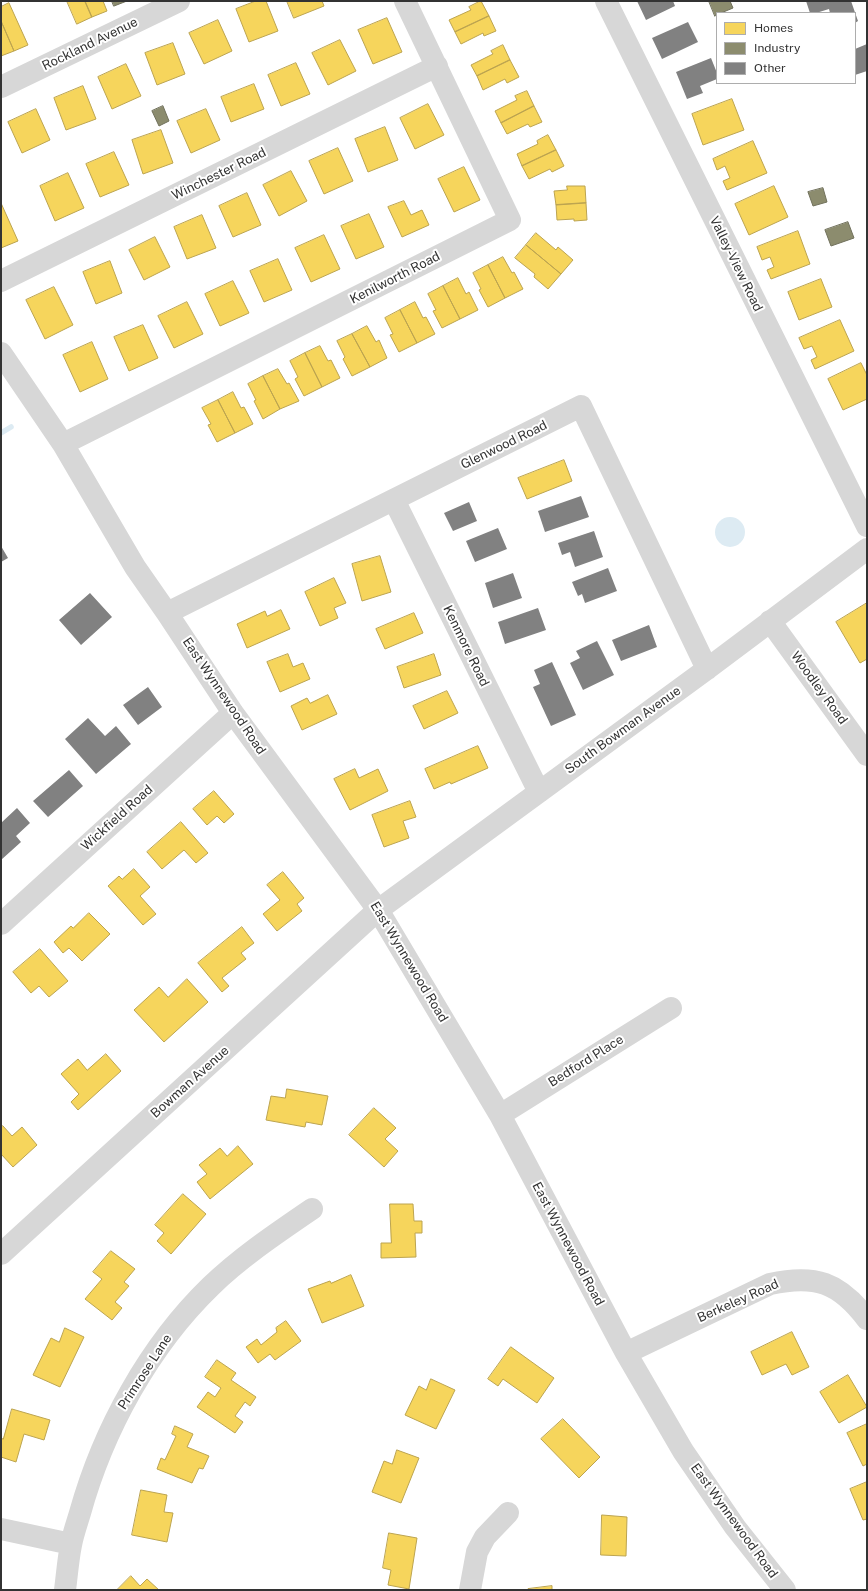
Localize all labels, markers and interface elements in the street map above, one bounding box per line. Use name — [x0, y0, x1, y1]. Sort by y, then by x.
legend — [716, 12, 856, 84]
street label: Rockland Avenue — [40, 14, 140, 74]
text: Homes — [754, 21, 793, 35]
text: Industry — [754, 41, 800, 55]
text: Other — [754, 61, 786, 75]
street label: Winchester Road — [169, 144, 269, 204]
street label: Valley-View Road — [706, 214, 766, 314]
street label: Kenilworth Road — [347, 249, 443, 307]
street label: Glenwood Road — [458, 417, 550, 473]
street label: Kenmore Road — [440, 603, 492, 689]
street label: East Wynnewood Road — [179, 635, 269, 757]
street label: Woodley Road — [787, 649, 851, 727]
street label: South Bowman Avenue — [562, 683, 684, 777]
street label: Wickfield Road — [78, 782, 156, 854]
street label: East Wynnewood Road — [367, 899, 451, 1025]
street label: Bedford Place — [545, 1032, 627, 1090]
street label: Bowman Avenue — [148, 1043, 232, 1121]
street label: East Wynnewood Road — [529, 1180, 607, 1308]
street label: Berkeley Road — [695, 1276, 781, 1326]
street label: Primrose Lane — [115, 1331, 175, 1413]
street label: East Wynnewood Road — [687, 1461, 781, 1581]

